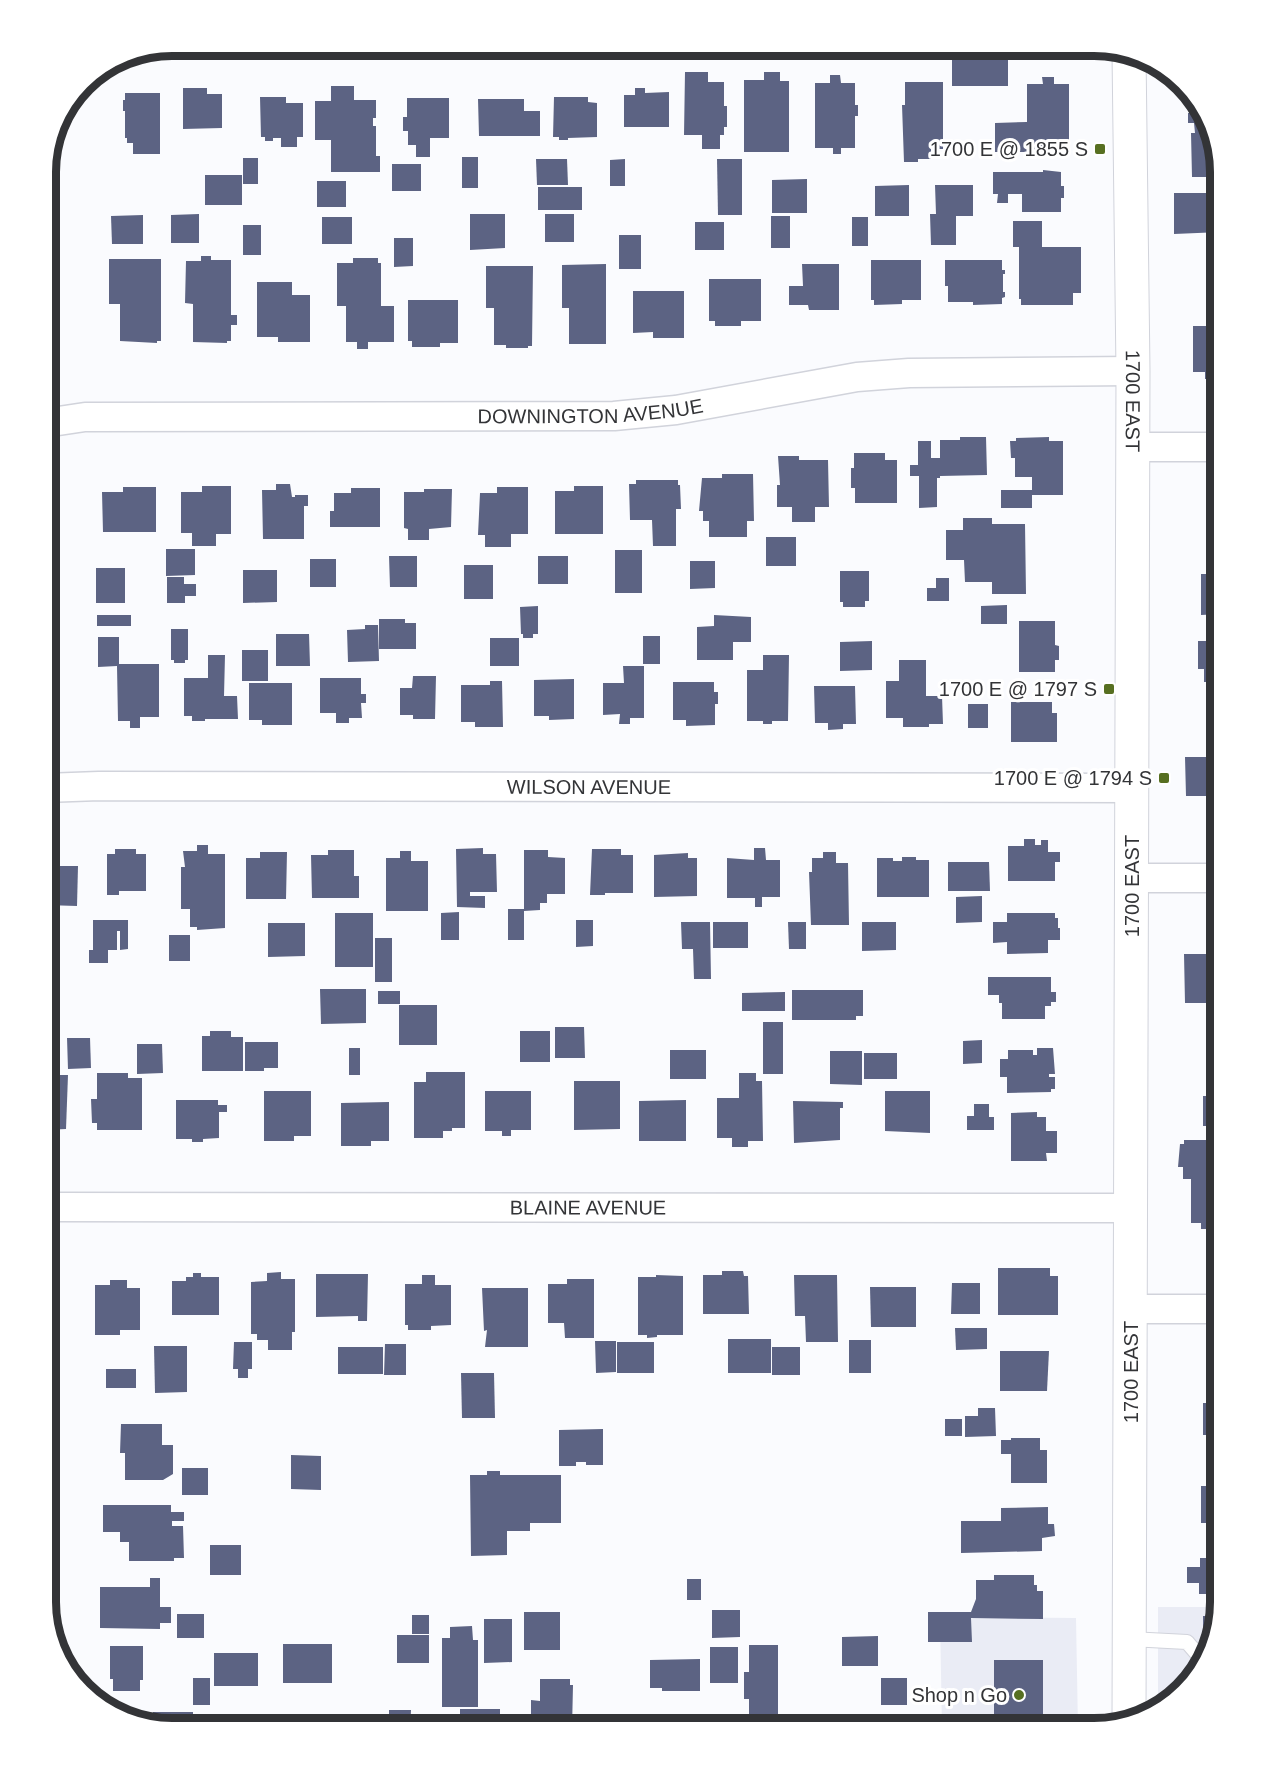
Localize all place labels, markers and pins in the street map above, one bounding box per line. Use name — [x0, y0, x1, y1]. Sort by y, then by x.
place label: 1700 E @ 1855 S — [930, 138, 1088, 160]
marker: 1700 E @ 1855 S — [1093, 142, 1107, 156]
place label: 1700 E @ 1797 S — [939, 678, 1097, 700]
marker: 1700 E @ 1797 S — [1102, 682, 1116, 696]
place label: 1700 E @ 1794 S — [994, 767, 1152, 789]
marker: 1700 E @ 1794 S — [1157, 771, 1171, 785]
place label: Shop n Go — [911, 1684, 1007, 1706]
marker: Shop n Go — [1012, 1688, 1026, 1702]

